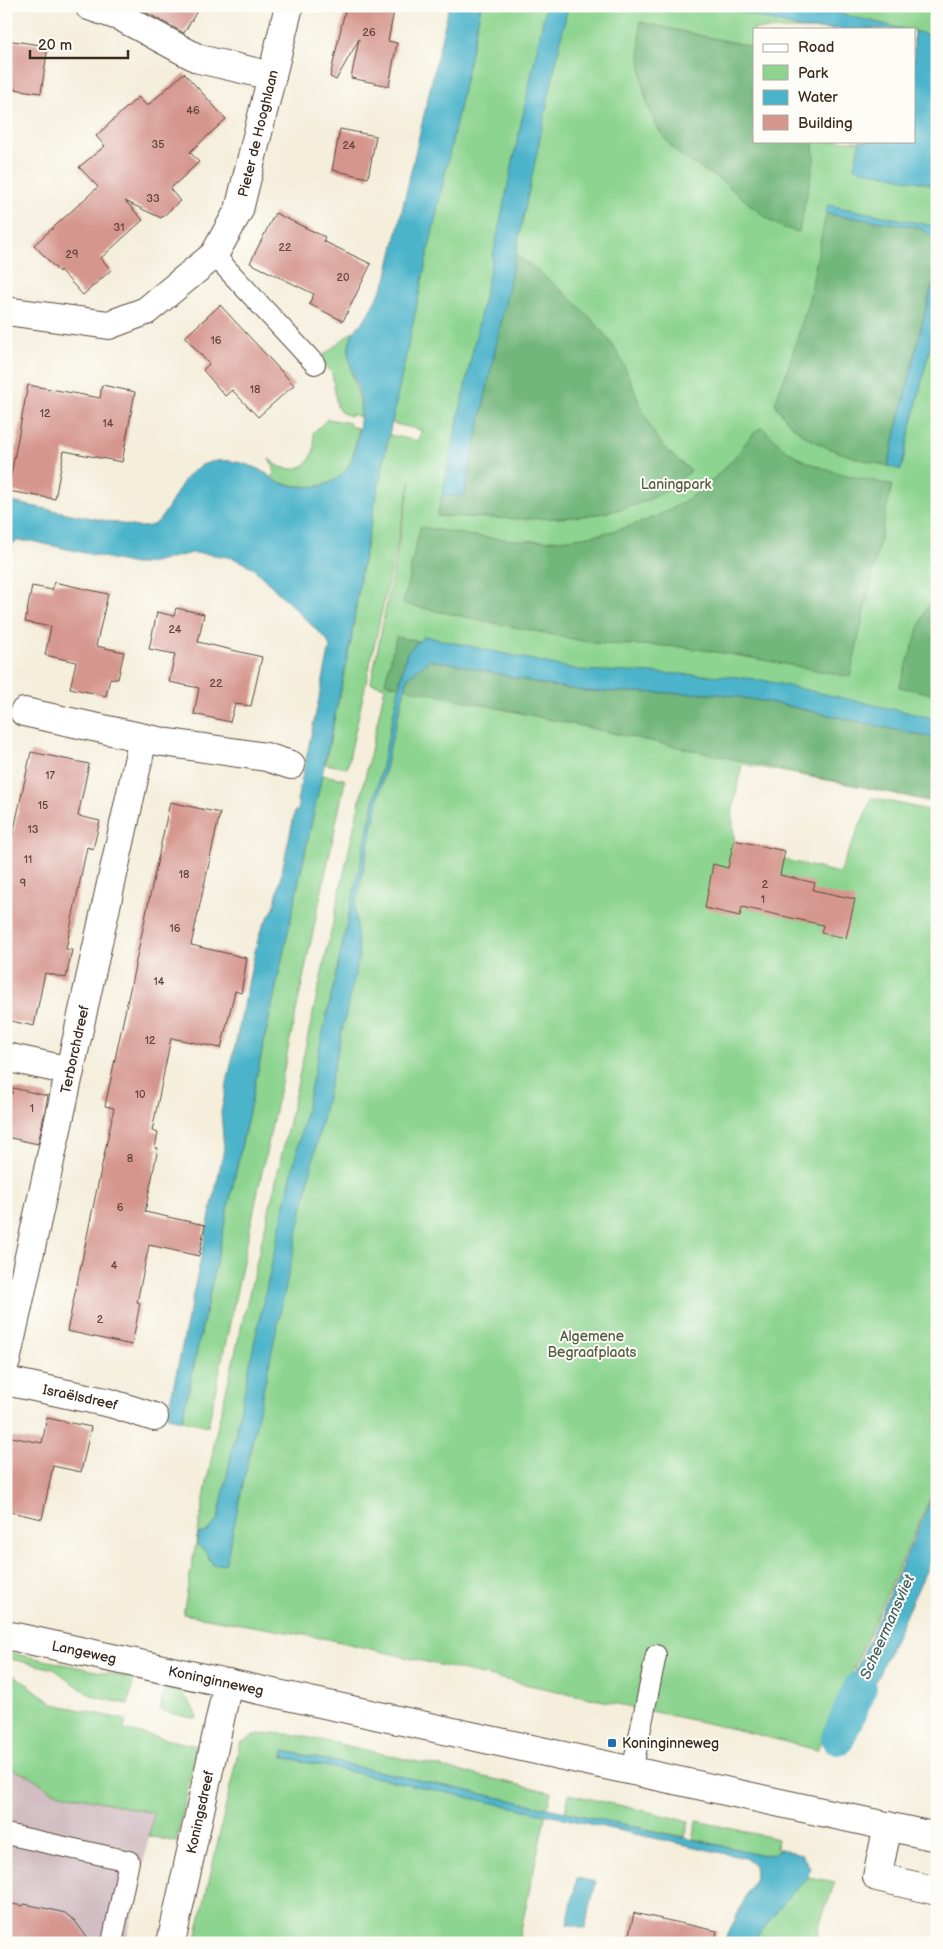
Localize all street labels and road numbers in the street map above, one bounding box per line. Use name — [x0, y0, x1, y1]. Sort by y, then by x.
street label: Pieter de Hooghlaan — [235, 68, 282, 199]
street label: Terborchdreef — [57, 1003, 93, 1095]
street label: Israëlsdreef — [41, 1381, 121, 1414]
street label: Langeweg — [50, 1637, 118, 1668]
street label: Koninginneweg — [167, 1662, 265, 1700]
street label: Koningsdreef — [183, 1768, 218, 1855]

